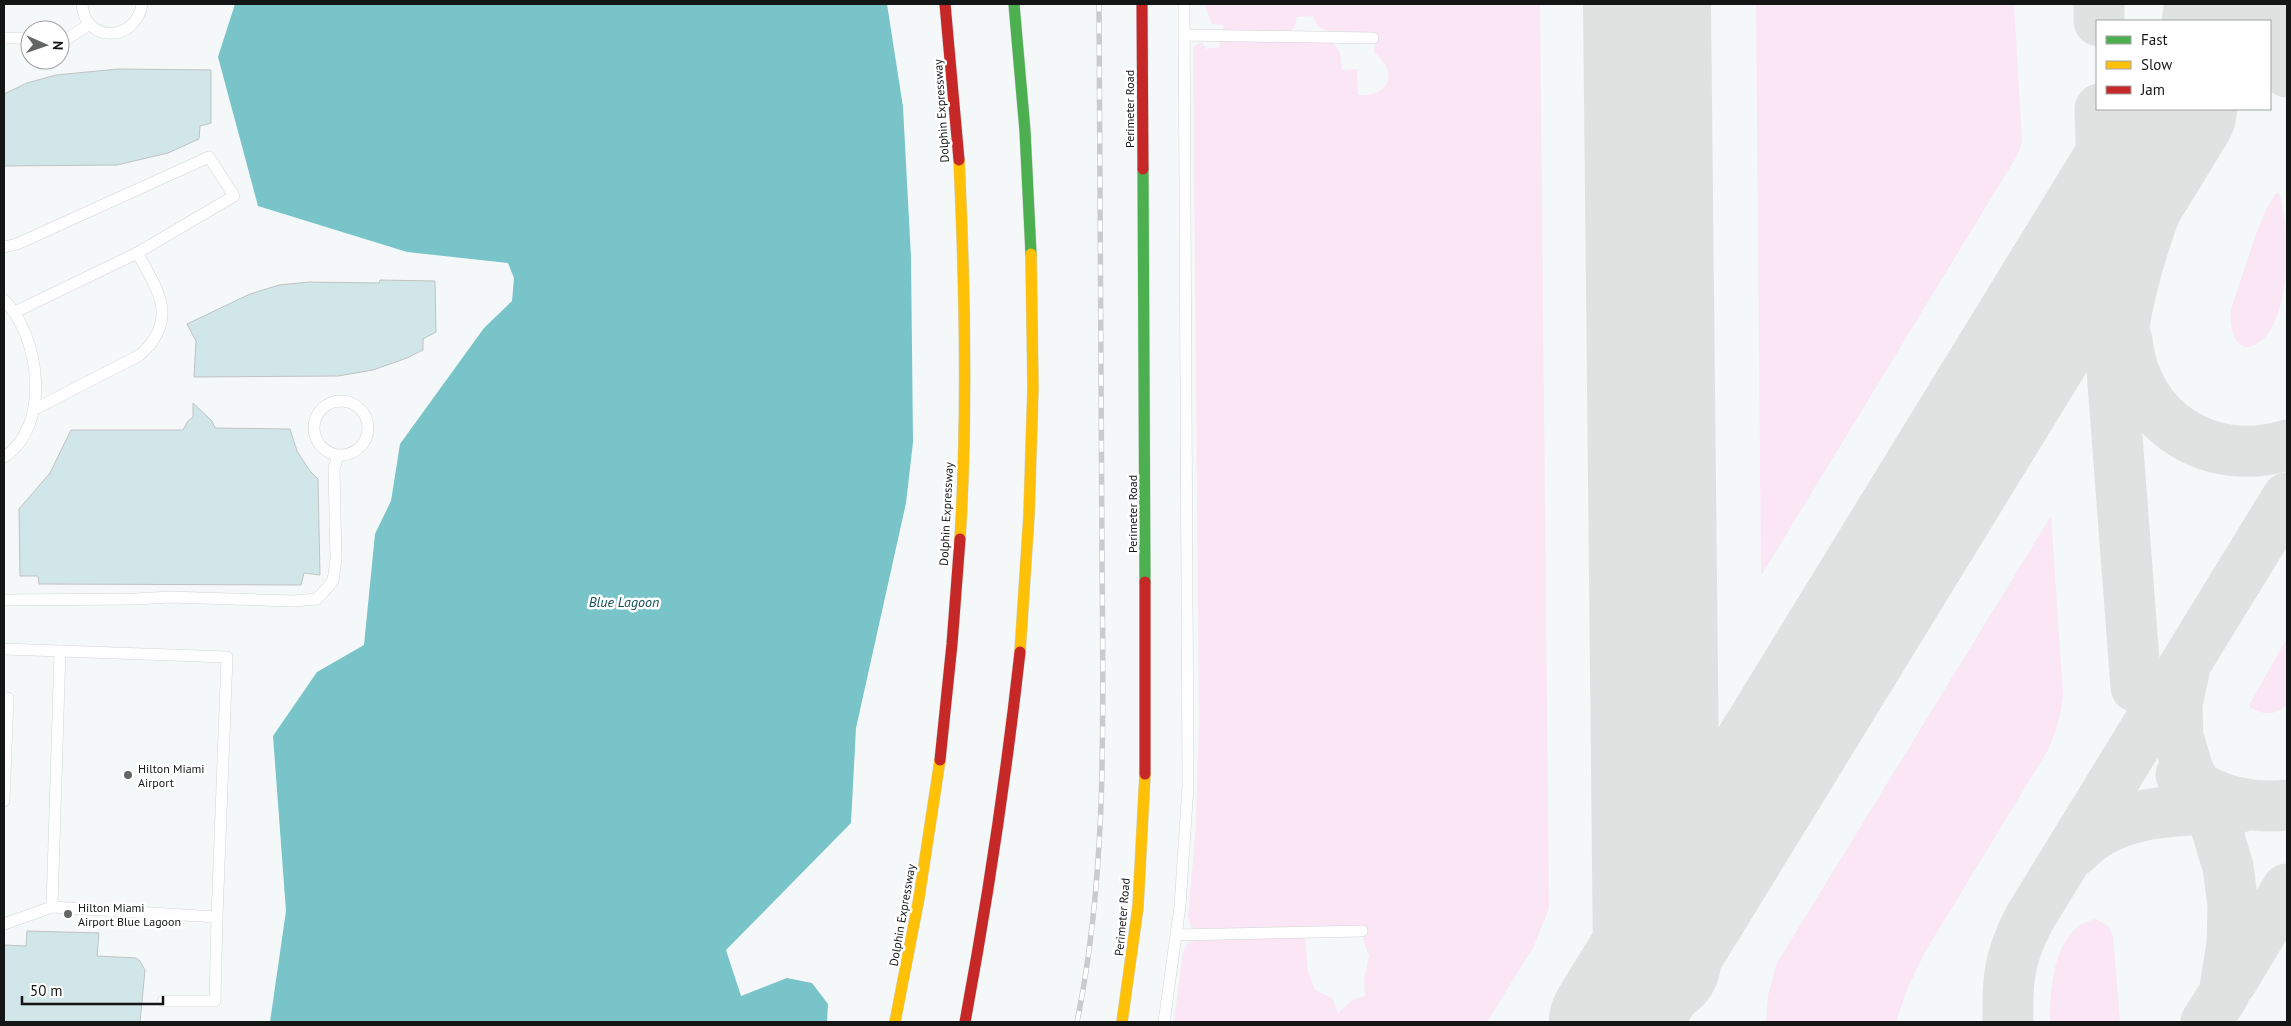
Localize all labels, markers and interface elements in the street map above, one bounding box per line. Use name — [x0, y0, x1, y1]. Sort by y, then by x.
north arrow — [20, 20, 70, 70]
legend — [2096, 20, 2271, 110]
text: Fast — [2141, 30, 2168, 49]
text: N — [49, 41, 67, 50]
text: Slow — [2141, 55, 2172, 74]
street label: Dolphin Expressway — [930, 58, 952, 163]
street label: Perimeter Road — [1122, 70, 1137, 148]
text: Jam — [2140, 80, 2165, 99]
street label: Dolphin Expressway — [936, 461, 956, 566]
street label: Perimeter Road — [1125, 475, 1140, 553]
water label: Blue Lagoon — [589, 593, 659, 611]
place label: Hilton Miami Airport — [138, 761, 205, 790]
marker: Hilton Miami Airport — [122, 769, 134, 781]
street label: Dolphin Expressway — [886, 862, 918, 967]
street label: Perimeter Road — [1111, 877, 1133, 957]
place label: Hilton Miami Airport Blue Lagoon — [78, 900, 181, 929]
marker: Hilton Miami Airport Blue Lagoon — [62, 908, 74, 920]
scale bar — [22, 974, 164, 1006]
text: 50 m — [30, 981, 63, 1000]

